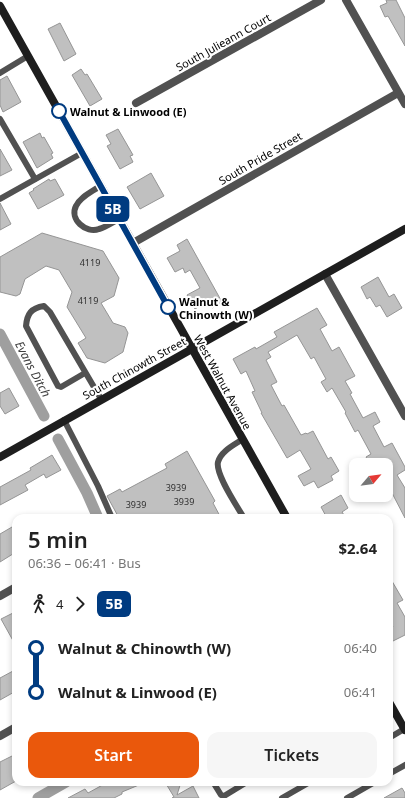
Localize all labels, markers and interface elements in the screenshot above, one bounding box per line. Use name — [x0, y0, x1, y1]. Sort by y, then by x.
street label: South Julieann Court — [173, 10, 273, 74]
marker: Walnut & Linwood (E) — [51, 103, 67, 119]
place label: Walnut & Linwood (E) — [70, 104, 187, 119]
street label: South Pride Street — [216, 128, 304, 188]
line badge: 5B — [95, 196, 131, 222]
text: 5B — [104, 199, 122, 218]
house number: 4119 — [80, 256, 100, 269]
house number: 4119 — [78, 294, 98, 307]
place label: Walnut & Chinowth (W) — [179, 294, 253, 322]
marker: Walnut & Chinowth (W) — [160, 299, 176, 315]
street label: West Walnut Avenue — [191, 332, 255, 432]
street label: South Chinowth Street — [80, 333, 188, 403]
water label: Evans Ditch — [11, 338, 55, 400]
north arrow — [349, 458, 393, 502]
map controls — [349, 458, 393, 502]
house number: 3939 — [166, 481, 186, 494]
house number: 3939 — [174, 495, 194, 508]
house number: 3939 — [126, 498, 146, 511]
text: 5 min — [28, 524, 88, 554]
text: $2.64 — [338, 538, 377, 558]
text: 06:36 – 06:41 · Bus — [28, 554, 141, 572]
icon: walk — [28, 593, 50, 615]
icon: forward — [69, 593, 91, 615]
text: 5B — [105, 594, 123, 613]
text: 4 — [56, 595, 63, 613]
text: Walnut & Chinowth (W) — [58, 638, 231, 658]
text: 06:40 — [344, 639, 377, 657]
text: Walnut & Linwood (E) — [58, 682, 217, 702]
text: 06:41 — [344, 683, 377, 701]
button: Start — [28, 732, 199, 778]
button: Tickets — [207, 732, 377, 778]

